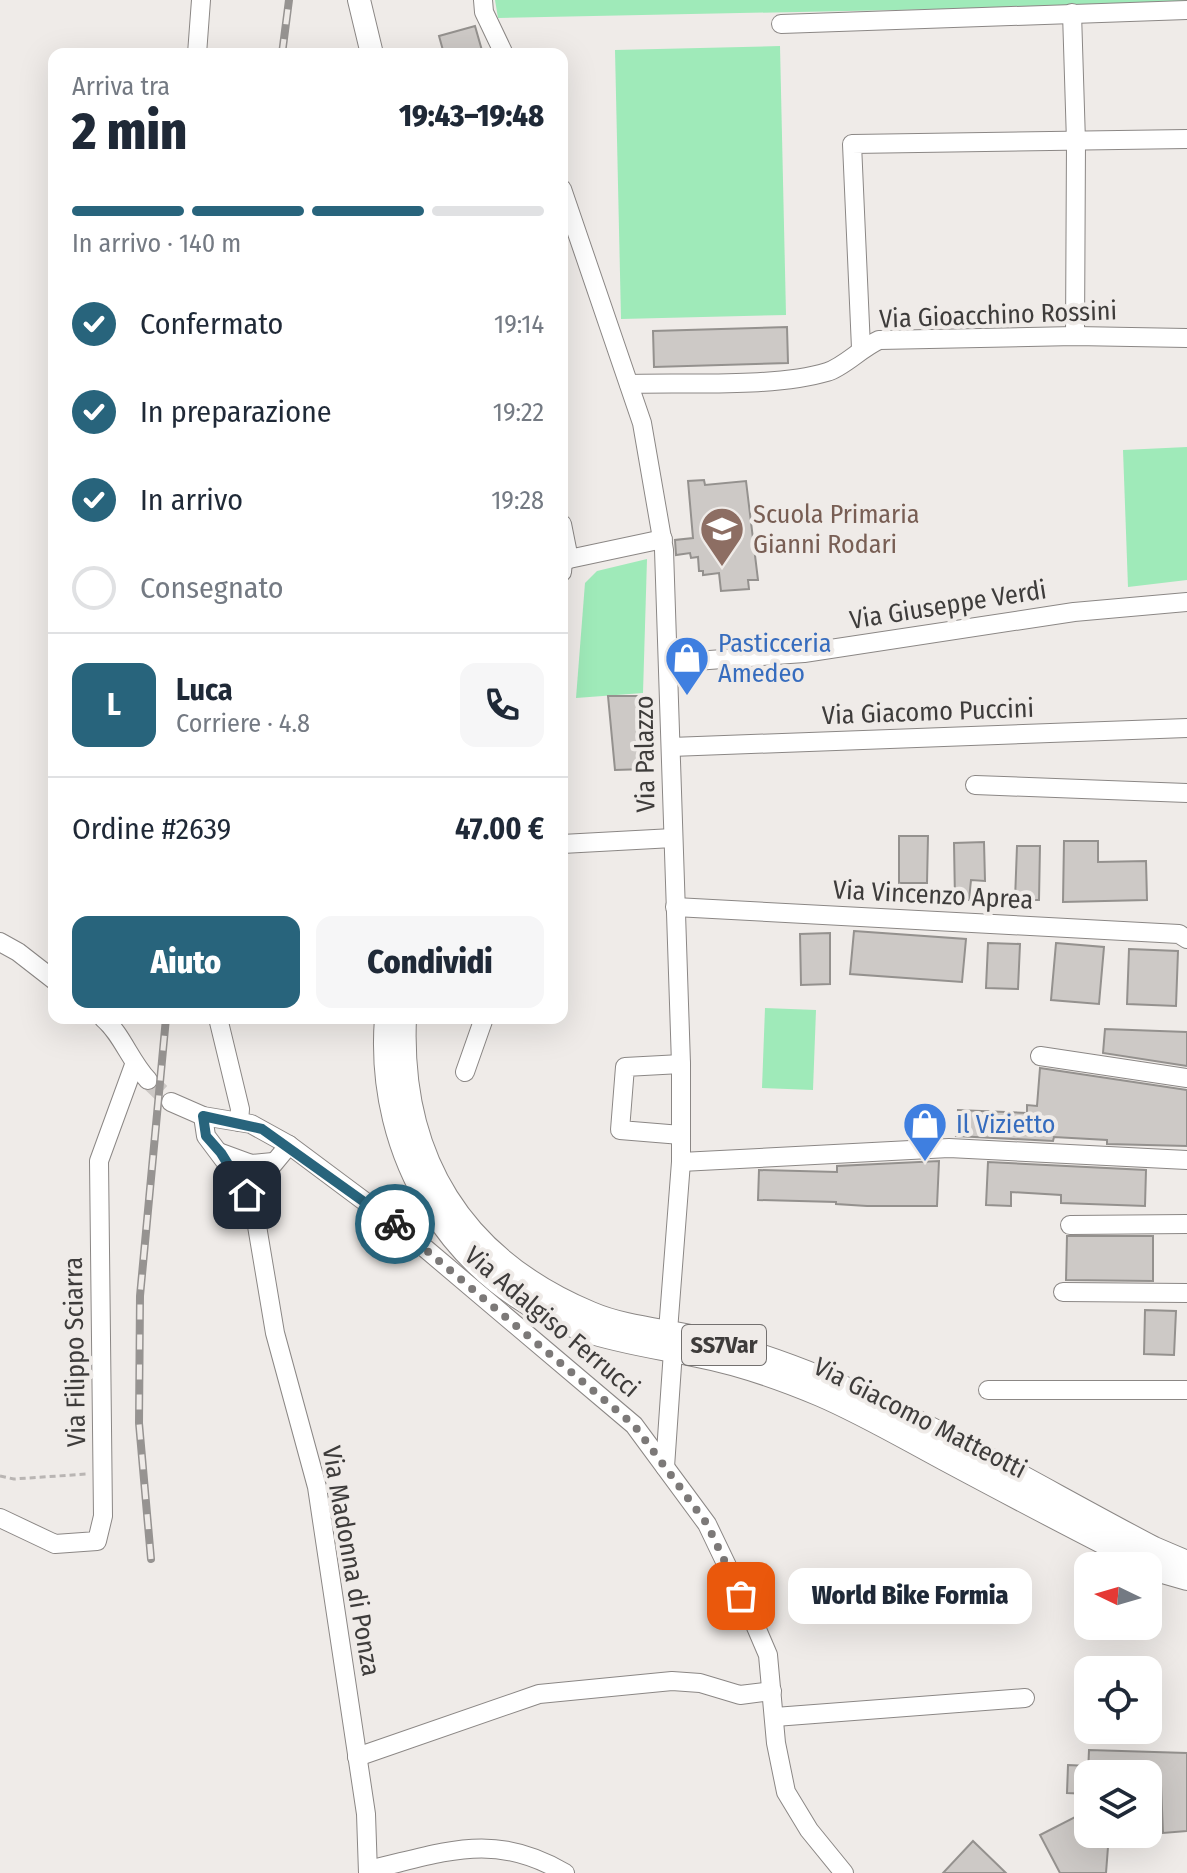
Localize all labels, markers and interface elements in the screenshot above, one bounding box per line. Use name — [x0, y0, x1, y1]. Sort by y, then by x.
text: Arriva tra — [72, 71, 170, 102]
text: 19:43–19:48 — [399, 98, 544, 134]
text: 2 min — [72, 100, 187, 163]
text: In arrivo · 140 m — [72, 228, 241, 259]
street label: Via Gioacchino Rossini — [879, 295, 1117, 335]
icon: check — [72, 302, 116, 346]
text: Confermato — [140, 306, 283, 342]
text: 19:14 — [494, 309, 544, 340]
icon: check — [72, 390, 116, 434]
text: In preparazione — [140, 394, 332, 430]
text: 19:22 — [493, 397, 544, 428]
icon: check — [72, 478, 116, 522]
text: In arrivo — [140, 482, 243, 518]
text: 19:28 — [491, 485, 544, 516]
place label: Scuola Primaria Gianni Rodari — [753, 499, 919, 560]
school or university icon: Scuola Primaria Gianni Rodari — [698, 505, 746, 568]
text: Consegnato — [140, 570, 284, 606]
street label: Via Giuseppe Verdi — [848, 574, 1048, 636]
place label: Pasticceria Amedeo — [718, 628, 831, 689]
shop icon: Pasticceria Amedeo — [663, 634, 711, 697]
button: phone — [460, 663, 544, 747]
text: Luca — [176, 672, 233, 708]
text: L — [107, 687, 121, 723]
street label: Via Giacomo Puccini — [821, 693, 1035, 731]
street label: Via Palazzo — [628, 695, 662, 813]
text: Corriere · 4.8 — [176, 708, 310, 739]
text: Ordine #2639 — [72, 811, 231, 847]
text: 47.00 € — [455, 811, 544, 847]
street label: Via Vincenzo Aprea — [832, 874, 1034, 916]
button: Aiuto — [72, 916, 300, 1008]
button: Condividi — [316, 916, 544, 1008]
shop icon: Il Vizietto — [901, 1100, 949, 1163]
place label: Il Vizietto — [956, 1109, 1056, 1140]
pin — [213, 1161, 281, 1229]
icon: home — [225, 1173, 269, 1217]
courier — [355, 1184, 435, 1264]
icon: bike — [373, 1202, 417, 1246]
street label: Via Adalgiso Ferrucci — [458, 1240, 646, 1404]
street label: Via Filippo Sciarra — [58, 1257, 92, 1447]
road number: SS7Var — [682, 1325, 766, 1365]
street label: Via Giacomo Matteotti — [808, 1351, 1032, 1485]
street label: Via Madonna di Ponza — [315, 1443, 387, 1679]
north arrow — [1074, 1552, 1162, 1640]
map controls — [1074, 1552, 1162, 1848]
pin — [707, 1562, 775, 1630]
callout: World Bike Formia — [789, 1568, 1033, 1624]
icon: bag — [719, 1574, 763, 1618]
text: World Bike Formia — [812, 1580, 1008, 1611]
button: locate — [1074, 1656, 1162, 1744]
button: layers — [1074, 1760, 1162, 1848]

